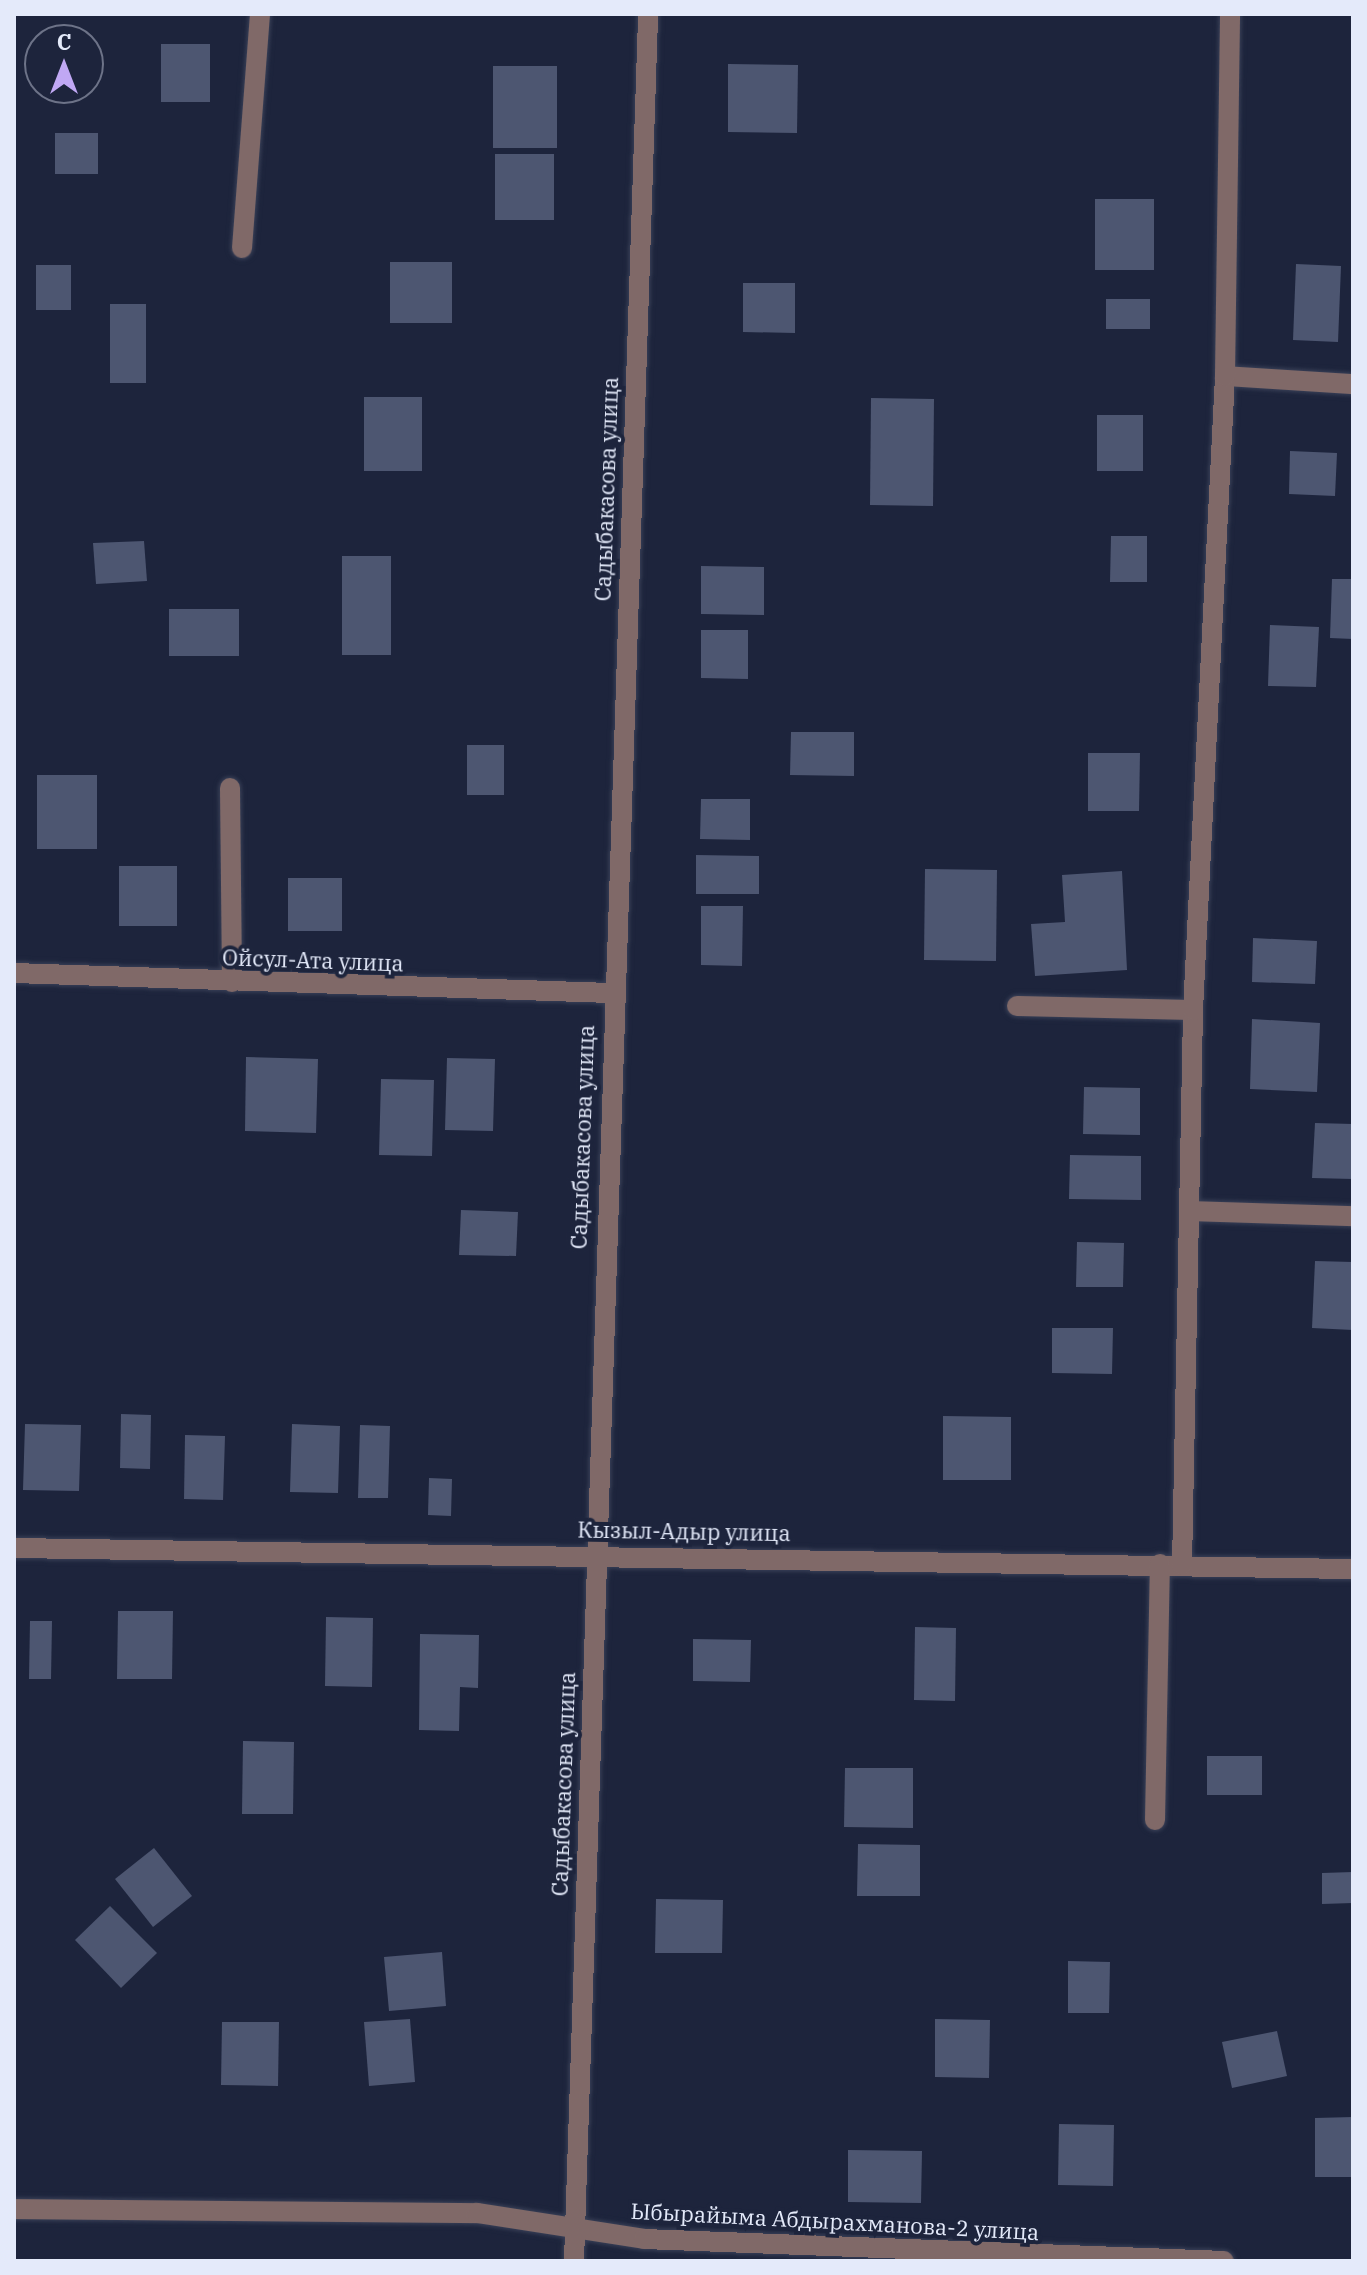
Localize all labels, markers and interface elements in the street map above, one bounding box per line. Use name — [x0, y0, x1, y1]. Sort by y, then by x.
north arrow — [24, 24, 104, 104]
text: С — [57, 27, 71, 56]
street label: Садыбакасова улица — [589, 376, 623, 602]
street label: Ойсул-Ата улица — [222, 944, 404, 976]
street label: Садыбакасова улица — [565, 1024, 599, 1250]
street label: Кызыл-Адыр улица — [577, 1516, 791, 1546]
street label: Садыбакасова улица — [546, 1671, 580, 1897]
street label: Ыбырайыма Абдырахманова-2 улица — [630, 2197, 1040, 2245]

